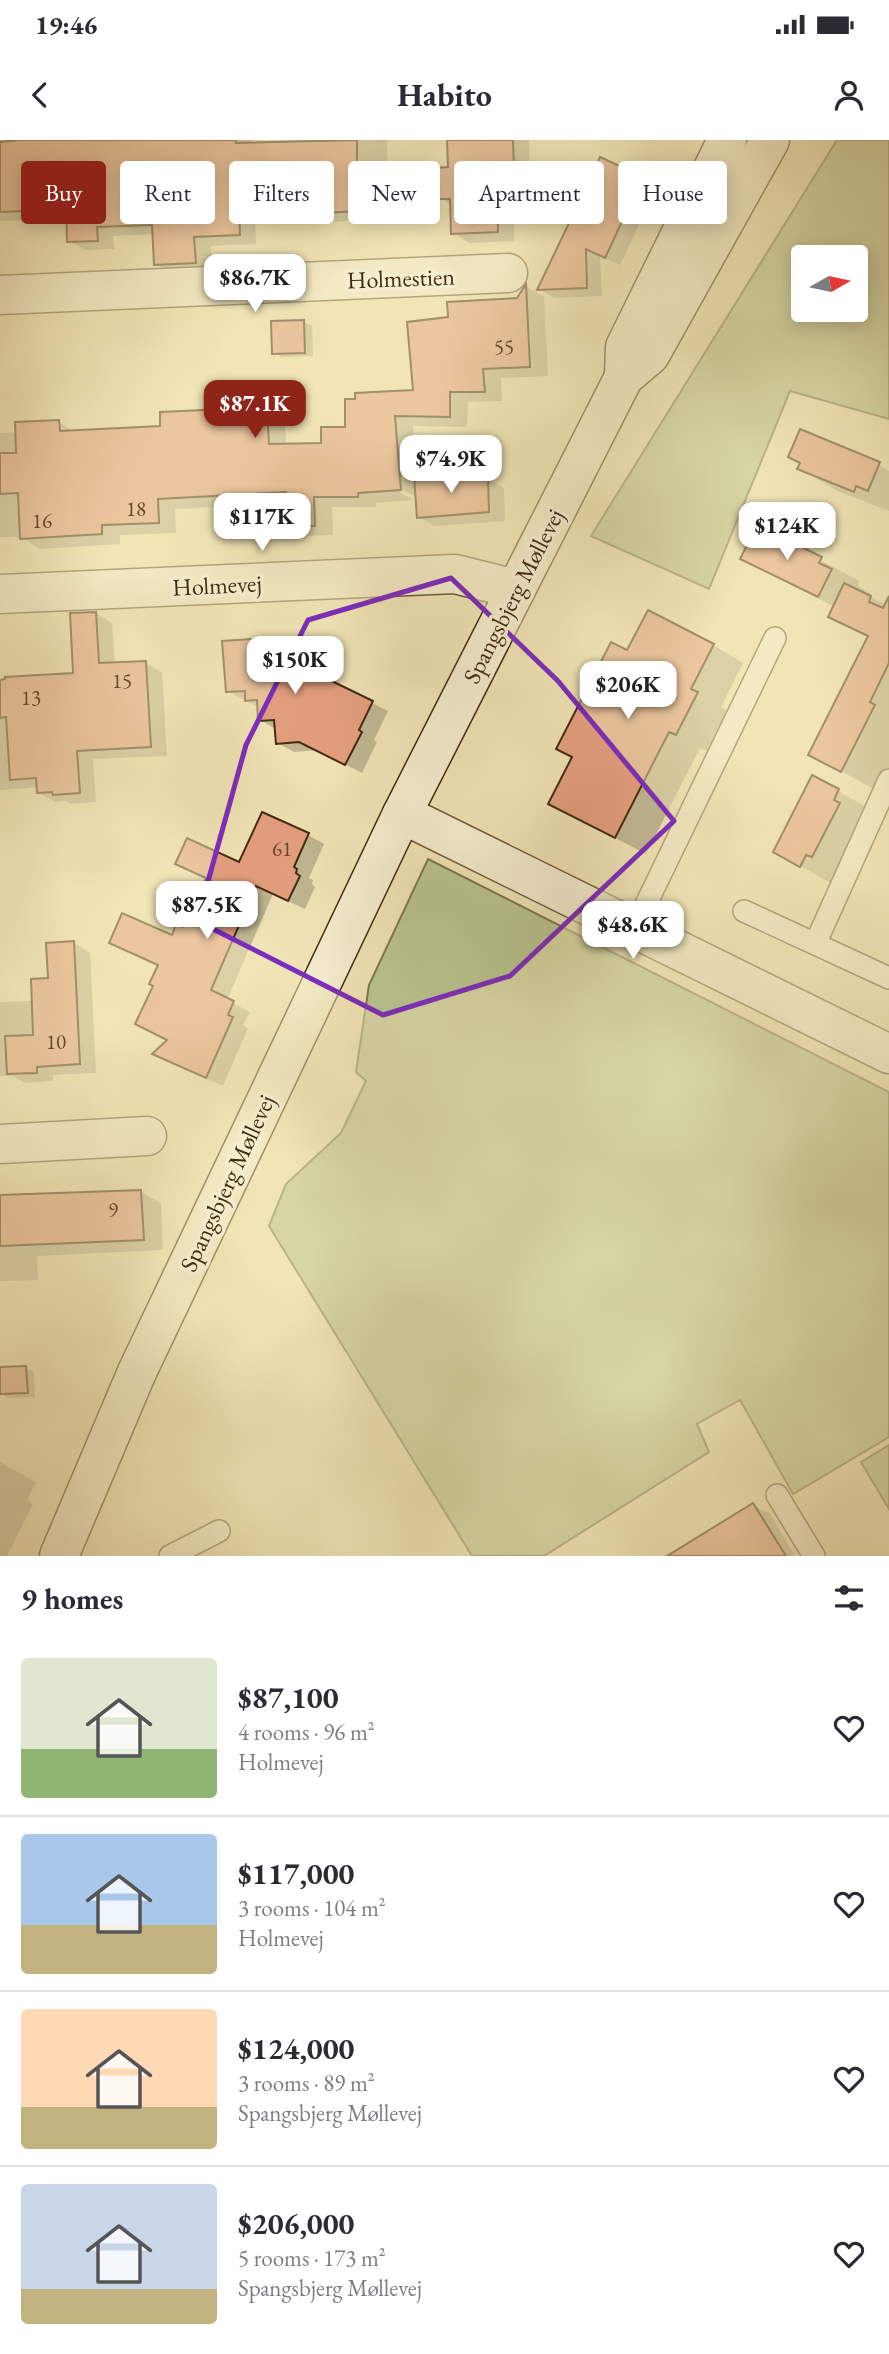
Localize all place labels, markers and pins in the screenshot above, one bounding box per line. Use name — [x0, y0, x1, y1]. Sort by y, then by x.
pin: $86.7K — [198, 254, 312, 314]
pin: $87.1K — [198, 380, 312, 440]
pin: $74.9K — [394, 436, 508, 495]
pin: $117K — [213, 494, 311, 553]
pin: $124K — [738, 502, 836, 562]
pin: $150K — [246, 636, 344, 696]
pin: $206K — [579, 662, 677, 721]
pin: $87.5K — [150, 882, 264, 941]
pin: $48.6K — [576, 902, 690, 961]

